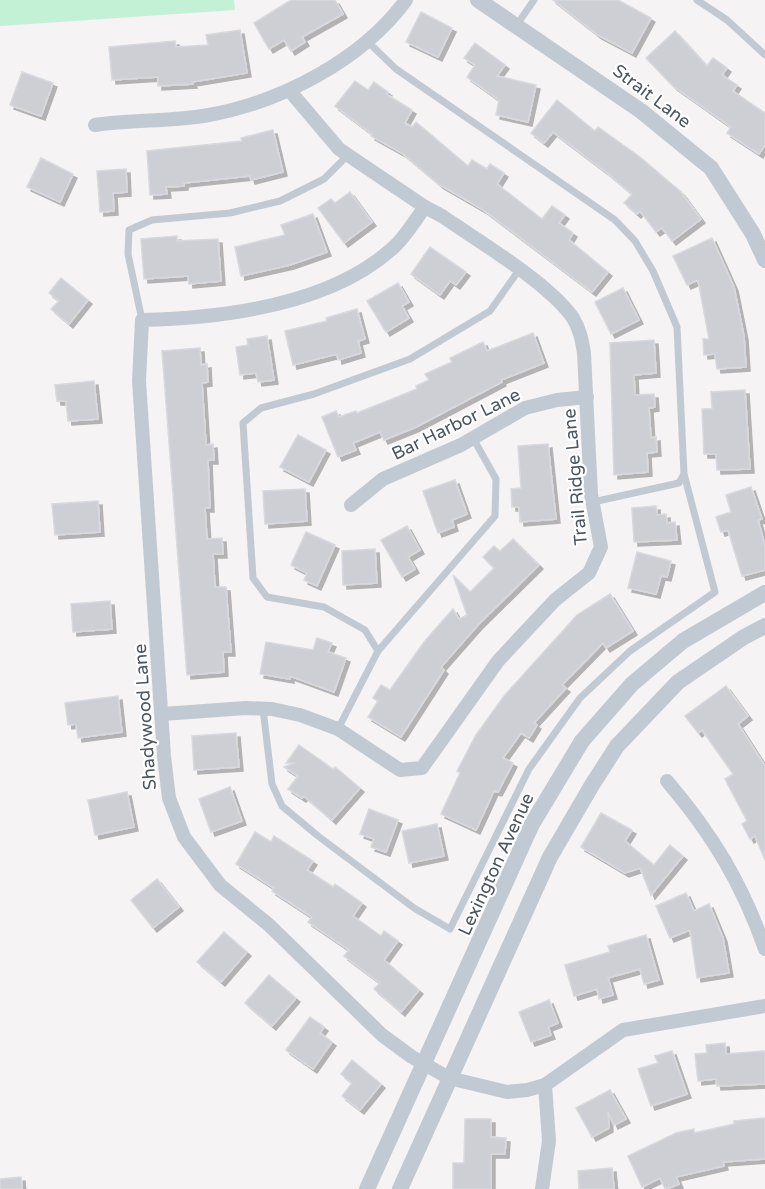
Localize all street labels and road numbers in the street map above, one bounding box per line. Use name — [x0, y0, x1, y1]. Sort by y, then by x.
street label: Strait Lane — [609, 59, 695, 133]
street label: Bar Harbor Lane — [388, 383, 524, 465]
street label: Trail Ridge Lane — [558, 408, 592, 546]
street label: Shadywood Lane — [129, 643, 161, 791]
street label: Lexington Avenue — [453, 789, 539, 939]

